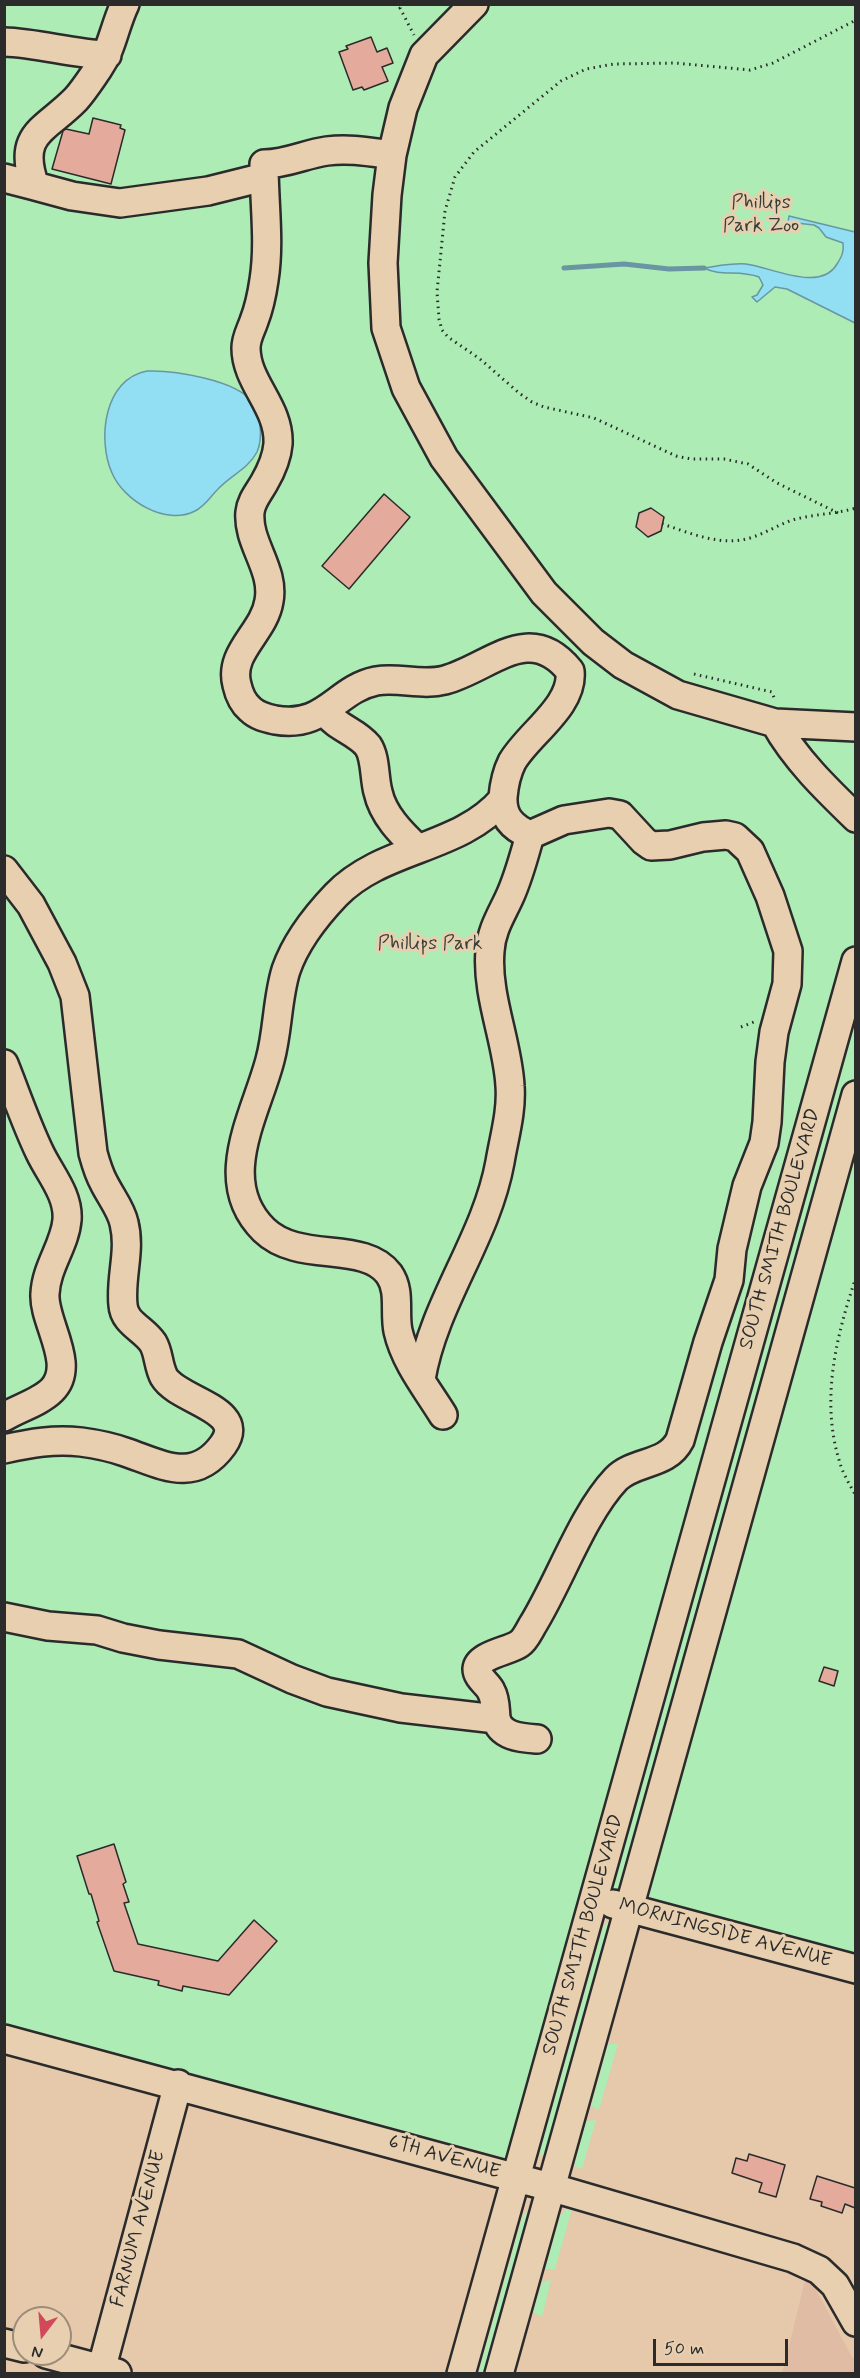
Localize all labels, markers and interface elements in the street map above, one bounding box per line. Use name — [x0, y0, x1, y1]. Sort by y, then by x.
park label: Phillips Park Zoo — [723, 192, 799, 239]
park label: Phillips Park — [378, 933, 482, 957]
street label: SOUTH SMITH BOULEVARD — [735, 1106, 827, 1352]
street label: SOUTH SMITH BOULEVARD — [538, 1812, 630, 2058]
street label: MORNINGSIDE AVENUE — [616, 1894, 834, 1974]
street label: 6TH AVENUE — [385, 2131, 503, 2185]
street label: FARNUM AVENUE — [107, 2148, 171, 2310]
north arrow — [12, 2306, 72, 2366]
scale bar — [656, 2327, 791, 2365]
text: 50 m — [664, 2337, 704, 2361]
text: N — [29, 2340, 45, 2363]

